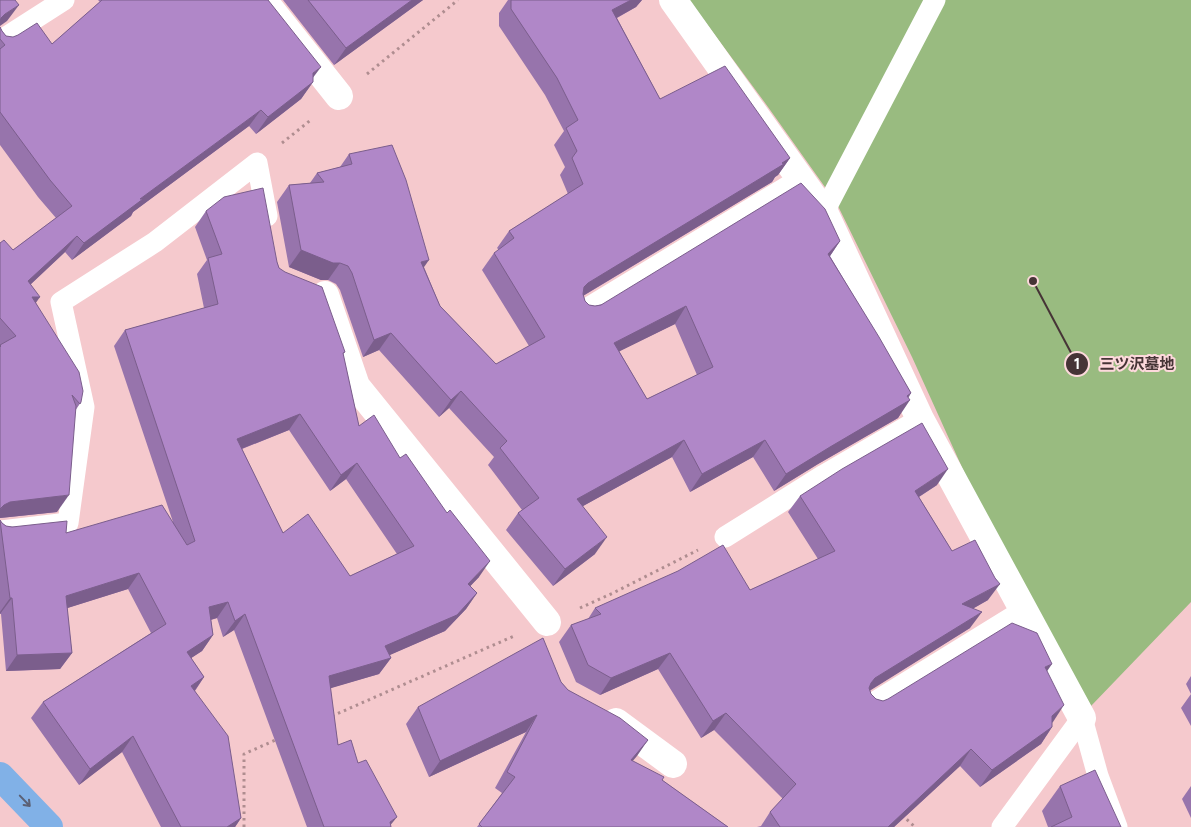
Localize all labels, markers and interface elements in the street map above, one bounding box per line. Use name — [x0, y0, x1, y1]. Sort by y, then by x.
callout: 三ツ沢墓地 — [1065, 349, 1185, 379]
text: 1 — [1074, 355, 1080, 373]
text: 三ツ沢墓地 — [1099, 355, 1175, 373]
one-way arrow — [19, 795, 31, 808]

